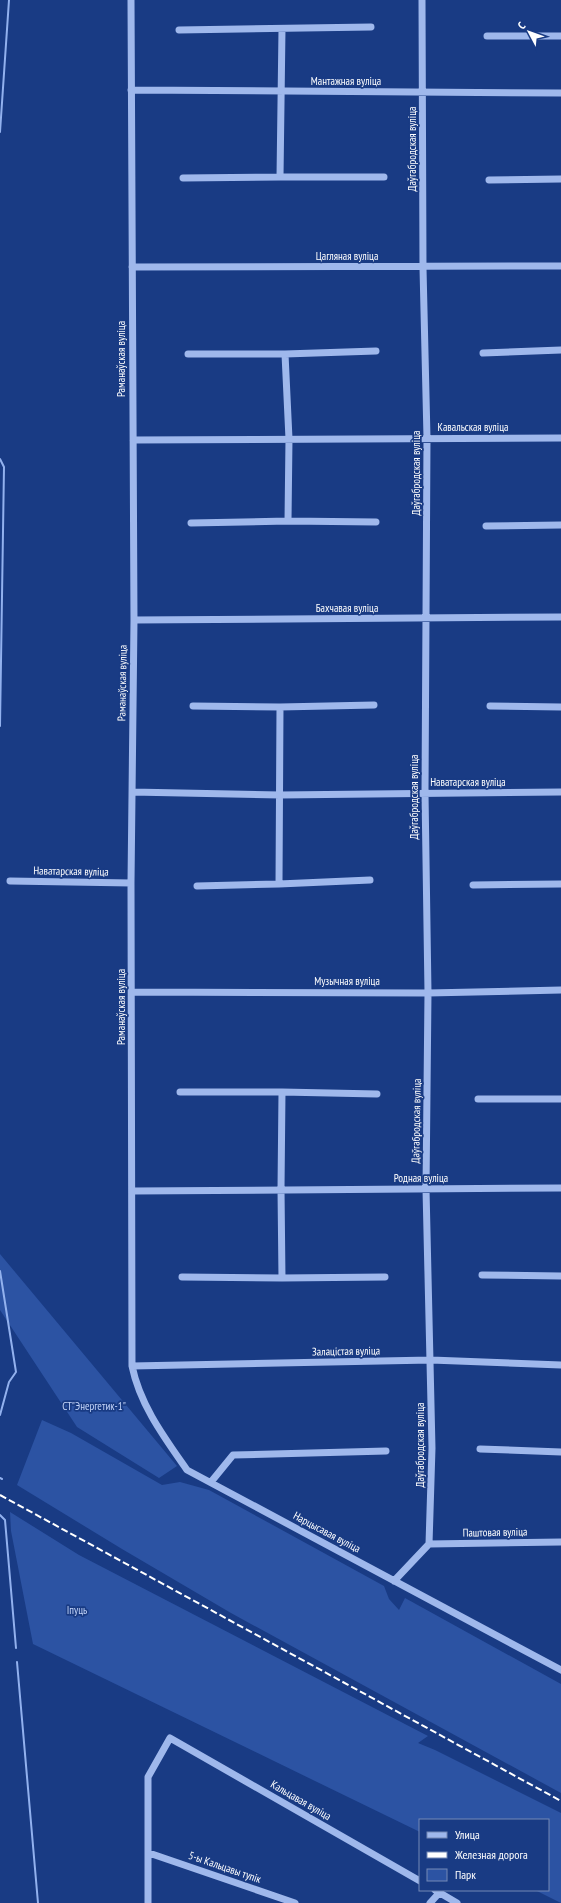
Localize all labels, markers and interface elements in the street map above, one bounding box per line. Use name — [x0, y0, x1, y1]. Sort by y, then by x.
north arrow — [509, 12, 549, 52]
text: С — [515, 19, 528, 32]
street label: Мантажная вуліца — [311, 74, 381, 88]
street label: Даўгабродская вуліца — [405, 107, 419, 192]
street label: Цагляная вуліца — [316, 249, 378, 263]
street label: Раманаўская вуліца — [114, 321, 128, 397]
street label: Кавальская вуліца — [438, 420, 508, 434]
street label: Даўгабродская вуліца — [409, 431, 423, 516]
street label: Бахчавая вуліца — [316, 601, 378, 615]
street label: Раманаўская вуліца — [114, 645, 130, 721]
street label: Даўгабродская вуліца — [407, 755, 421, 840]
street label: Наватарская вуліца — [430, 775, 506, 789]
street label: Наватарская вуліца — [33, 863, 109, 879]
street label: Раманаўская вуліца — [114, 969, 128, 1045]
street label: Музычная вуліца — [314, 974, 380, 988]
street label: Даўгабродская вуліца — [408, 1078, 424, 1164]
street label: Родная вуліца — [394, 1171, 448, 1185]
street label: Залацістая вуліца — [312, 1343, 380, 1359]
park label: СТ"Энергетик-1" — [62, 1399, 126, 1413]
street label: Даўгабродская вуліца — [413, 1403, 427, 1488]
street label: Нарцысавая вуліца — [291, 1508, 363, 1556]
street label: Паштовая вуліца — [462, 1524, 528, 1540]
park label: Іпуць — [67, 1603, 87, 1617]
street label: Кальцавая вуліца — [268, 1777, 334, 1823]
legend — [419, 1819, 549, 1891]
text: Улица — [455, 1827, 480, 1842]
text: Железная дорога — [454, 1847, 528, 1862]
street label: 5-ы Кальцавы тупік — [187, 1848, 264, 1886]
text: Парк — [455, 1867, 476, 1882]

